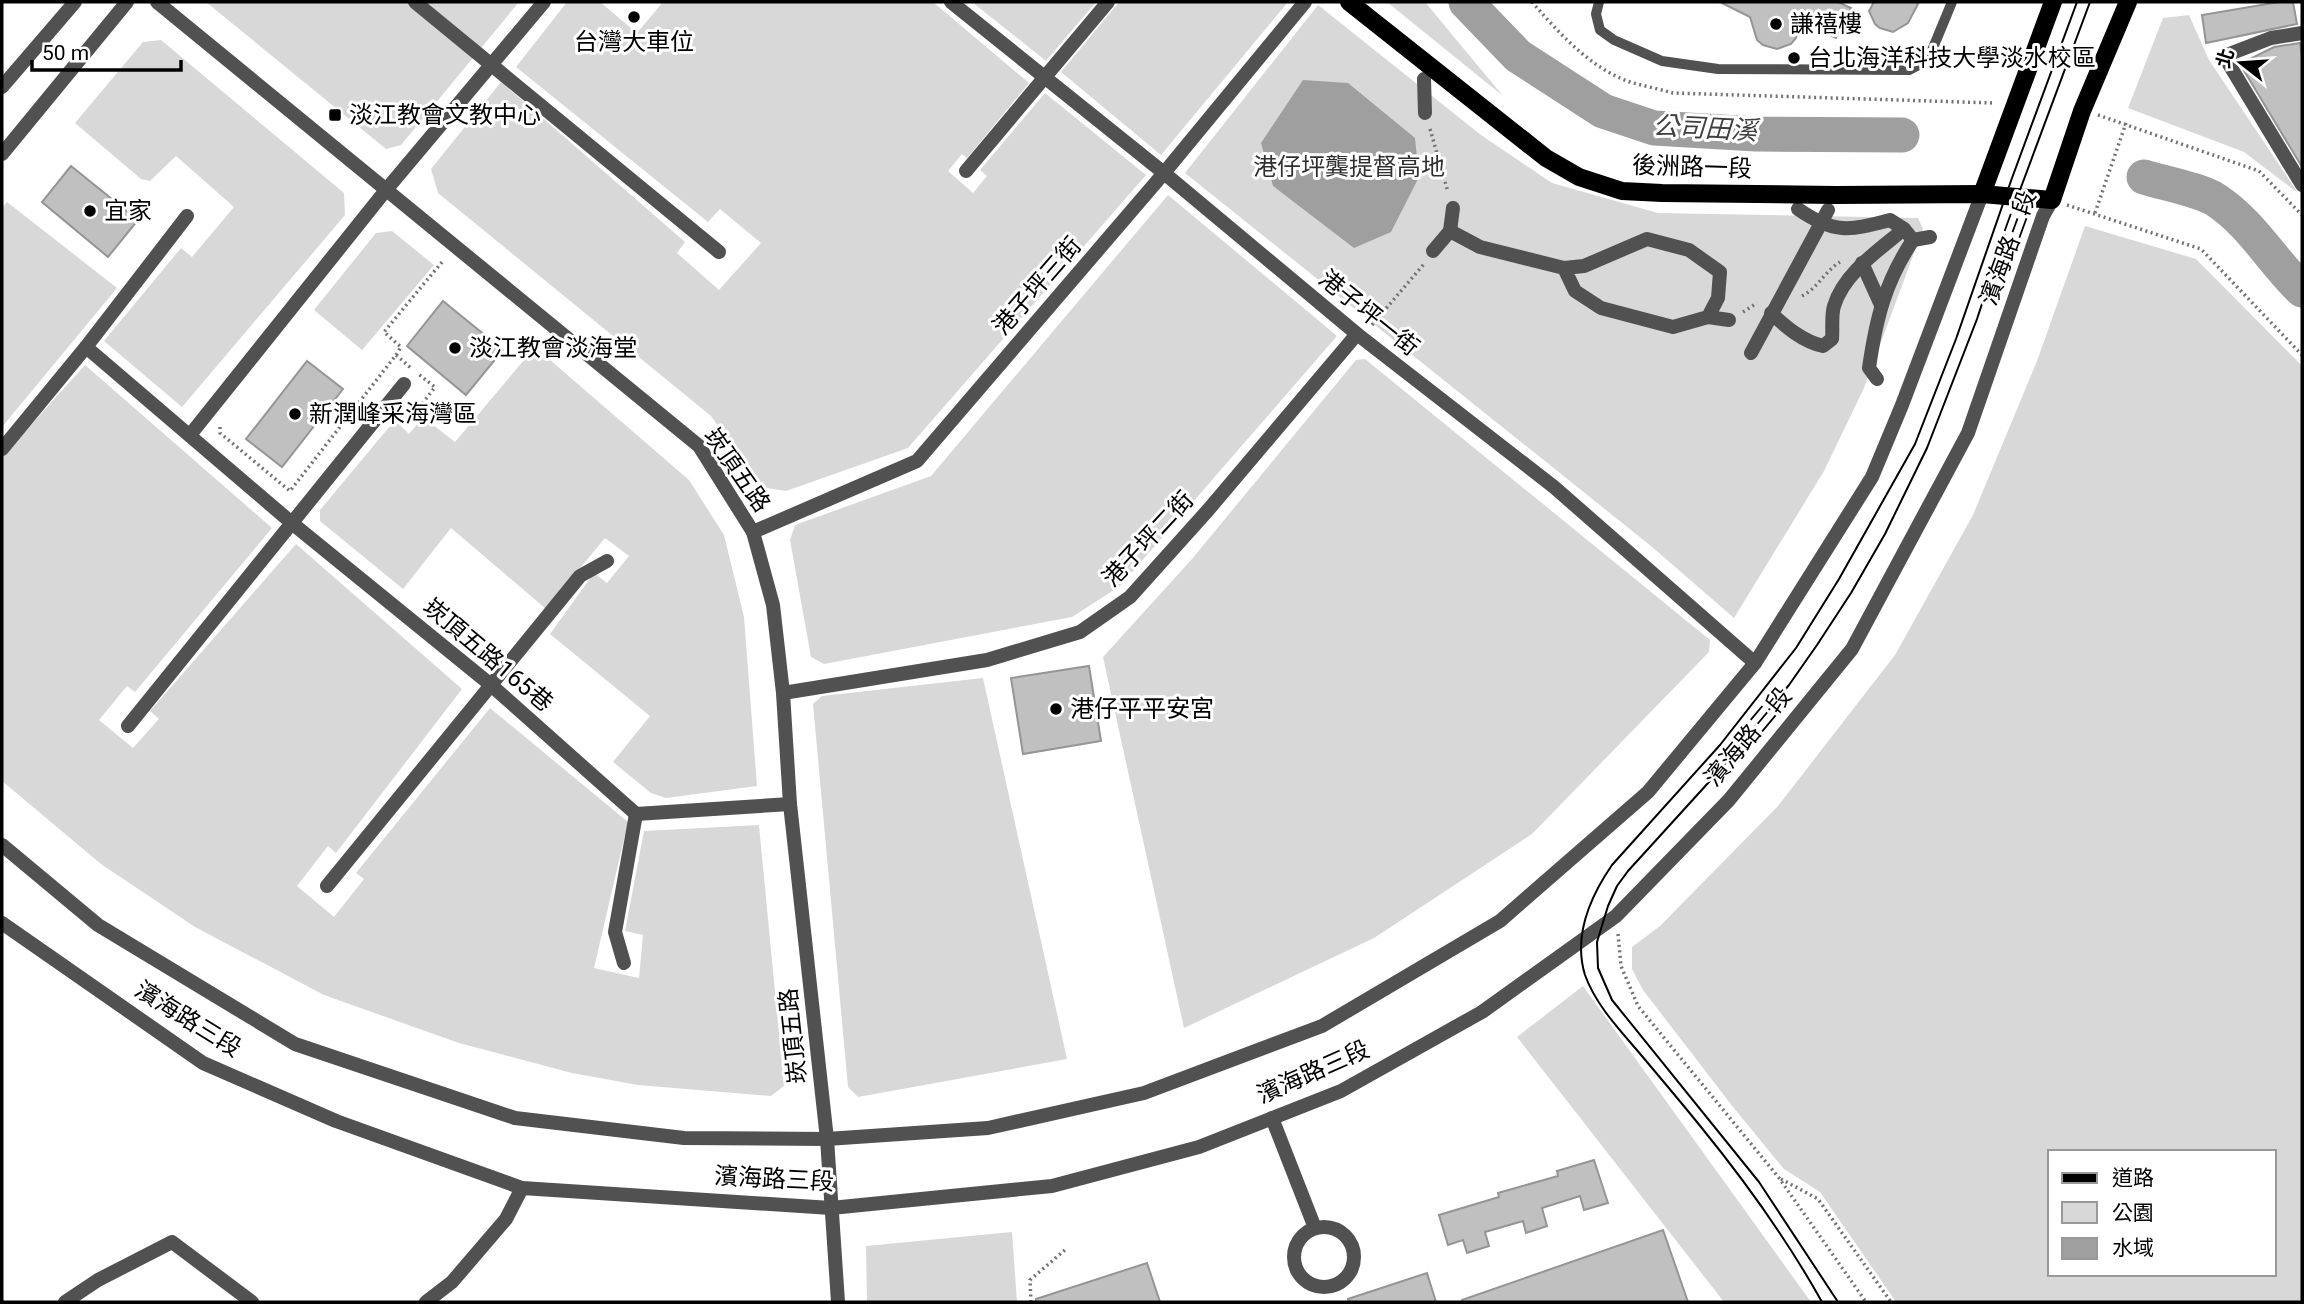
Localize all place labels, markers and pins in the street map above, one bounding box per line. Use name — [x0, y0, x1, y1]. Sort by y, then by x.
marker: 台灣大車位 — [626, 9, 642, 25]
place label: 謙禧樓 — [1790, 10, 1862, 38]
marker: 謙禧樓 — [1768, 16, 1784, 32]
place label: 台灣大車位 — [574, 28, 694, 56]
place label: 台北海洋科技大學淡水校區 — [1808, 44, 2096, 72]
marker: 台北海洋科技大學淡水校區 — [1786, 50, 1802, 66]
place label: 淡江教會文教中心 — [349, 101, 541, 129]
marker: 淡江教會文教中心 — [327, 107, 343, 123]
place label: 宜家 — [104, 197, 152, 225]
marker: 宜家 — [82, 203, 98, 219]
place label: 淡江教會淡海堂 — [469, 334, 637, 362]
marker: 淡江教會淡海堂 — [447, 340, 463, 356]
place label: 新潤峰采海灣區 — [309, 400, 477, 428]
marker: 新潤峰采海灣區 — [287, 406, 303, 422]
place label: 港仔平平安宮 — [1070, 695, 1214, 723]
marker: 港仔平平安宮 — [1048, 701, 1064, 717]

